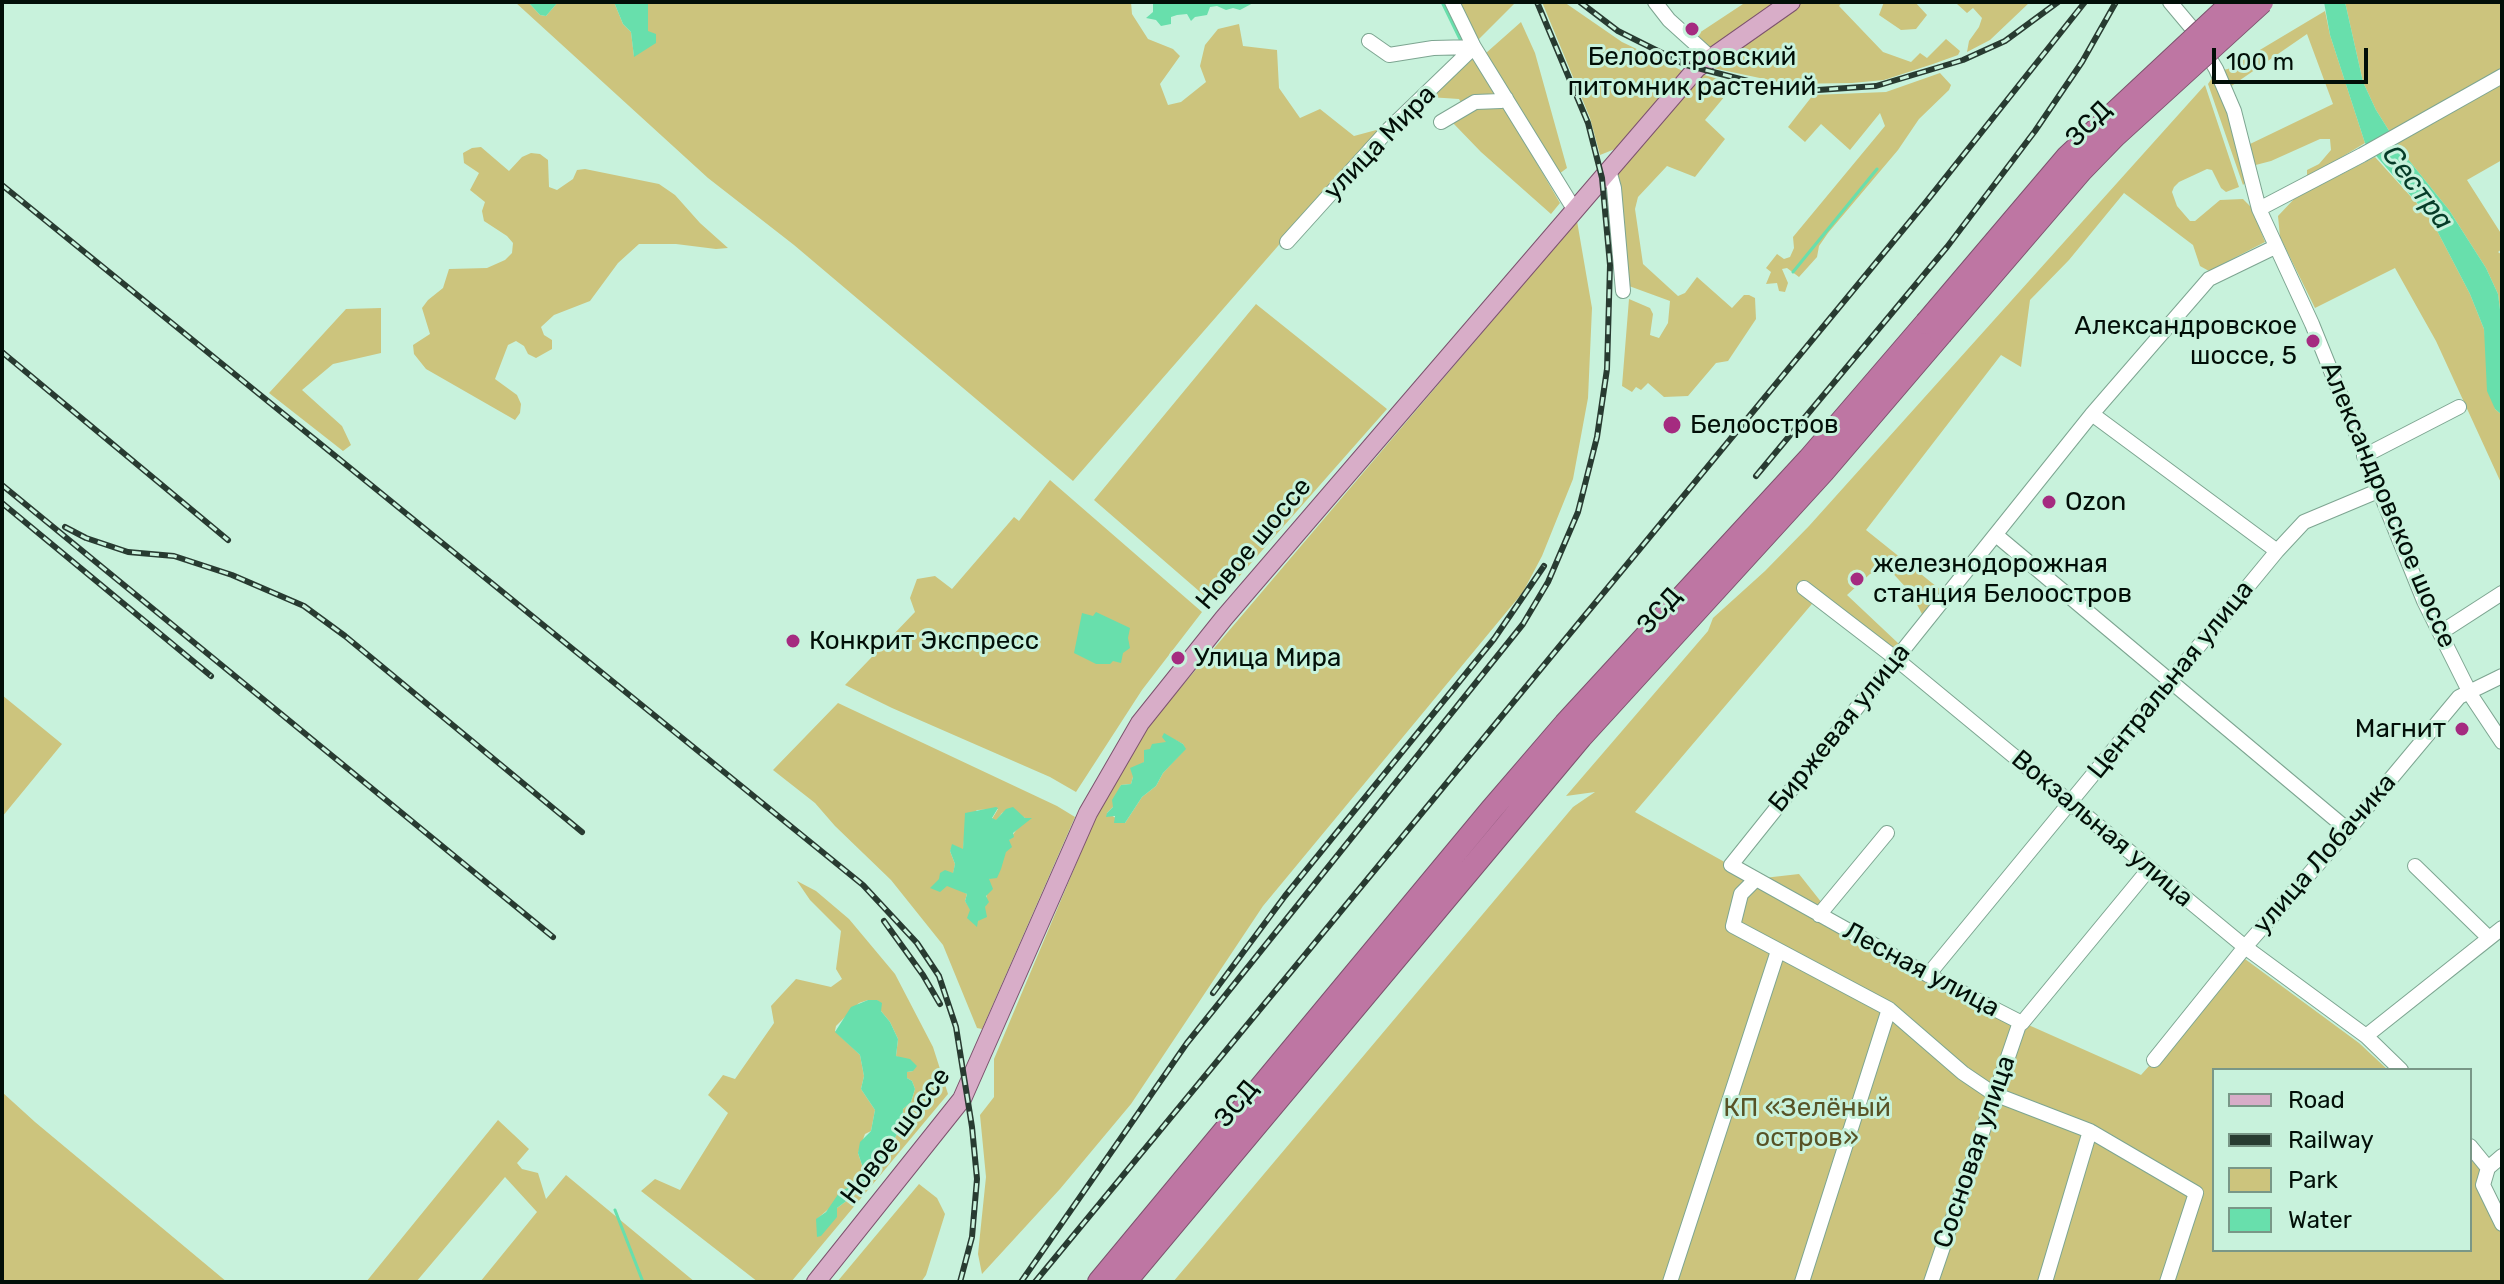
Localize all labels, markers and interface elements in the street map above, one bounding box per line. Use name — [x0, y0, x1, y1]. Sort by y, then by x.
marker: Белоостровский питомник растений — [1683, 20, 1701, 38]
scale bar — [2216, 32, 2372, 82]
place label: Белоостровский питомник растений — [1568, 41, 1816, 102]
text: 100 m — [2226, 48, 2294, 76]
street label: улица Мира — [1318, 79, 1442, 207]
street label: ЗСД — [2060, 95, 2118, 153]
water label: Сестра — [2374, 139, 2460, 237]
place label: Александровское шоссе, 5 — [2074, 310, 2297, 372]
marker: Александровское шоссе, 5 — [2304, 332, 2322, 350]
street label: Александровское шоссе — [2314, 357, 2462, 653]
place label: Белоостров — [1690, 409, 1839, 441]
marker: Белоостров — [1661, 414, 1683, 436]
street label: Новое шоссе — [1190, 472, 1318, 616]
place label: Ozon — [2065, 486, 2126, 518]
marker: Ozon — [2040, 493, 2058, 511]
place label: железнодорожная станция Белоостров — [1873, 548, 2132, 610]
marker: железнодорожная станция Белоостров — [1848, 570, 1866, 588]
street label: Центральная улица — [2081, 575, 2261, 785]
street label: ЗСД — [1631, 581, 1689, 641]
place label: Конкрит Экспресс — [809, 625, 1039, 657]
marker: Конкрит Экспресс — [784, 632, 802, 650]
street label: Биржевая улица — [1763, 638, 1917, 818]
place label: Улица Мира — [1194, 642, 1341, 674]
marker: Улица Мира — [1169, 649, 1187, 667]
place label: Магнит — [2355, 713, 2446, 745]
marker: Магнит — [2453, 720, 2471, 738]
street label: Вокзальная улица — [2005, 744, 2199, 914]
street label: улица Лобачика — [2247, 767, 2403, 941]
street label: Лесная улица — [1837, 916, 2005, 1024]
street label: Сосновая улица — [1927, 1052, 2023, 1252]
street label: Новое шоссе — [835, 1062, 957, 1210]
legend — [2212, 1068, 2472, 1252]
street label: ЗСД — [1208, 1074, 1266, 1134]
text: Road — [2288, 1086, 2345, 1114]
park label: КП «Зелёный остров» — [1723, 1092, 1891, 1154]
text: Railway — [2288, 1126, 2374, 1154]
text: Park — [2288, 1166, 2338, 1194]
text: Water — [2288, 1206, 2352, 1234]

